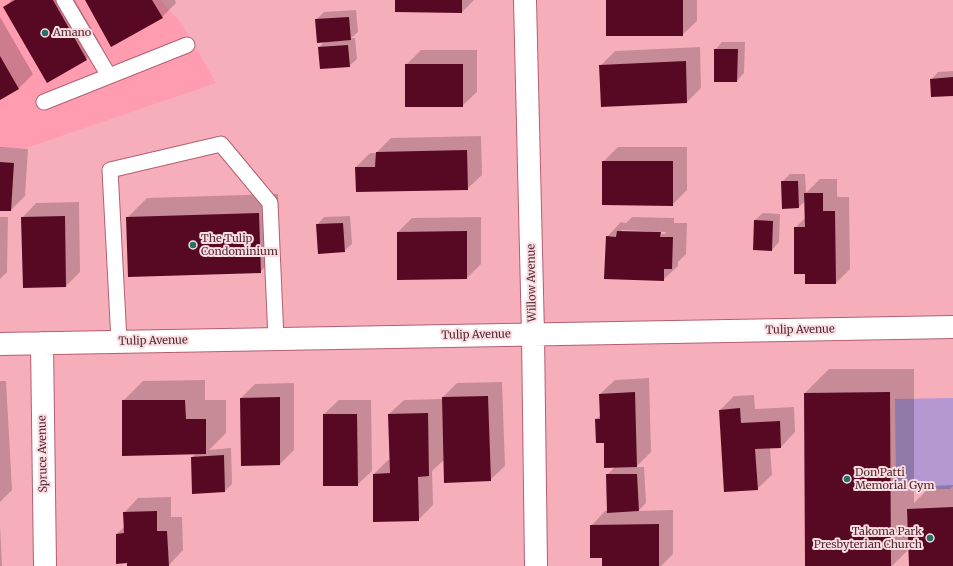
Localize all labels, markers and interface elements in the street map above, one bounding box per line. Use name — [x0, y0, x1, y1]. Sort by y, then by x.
place label: Amano — [53, 26, 91, 40]
marker: Amano — [40, 28, 50, 38]
place label: The Tulip Condominium — [201, 232, 278, 258]
marker: The Tulip Condominium — [188, 240, 198, 250]
street label: Willow Avenue — [525, 244, 539, 322]
street label: Tulip Avenue — [765, 323, 835, 337]
street label: Tulip Avenue — [441, 328, 511, 342]
street label: Tulip Avenue — [118, 334, 188, 348]
street label: Spruce Avenue — [36, 415, 50, 493]
place label: Don Patti Memorial Gym — [855, 466, 934, 492]
marker: Don Patti Memorial Gym — [842, 474, 852, 484]
place label: Takoma Park Presbyterian Church — [814, 525, 922, 551]
marker: Takoma Park Presbyterian Church — [925, 533, 935, 543]

